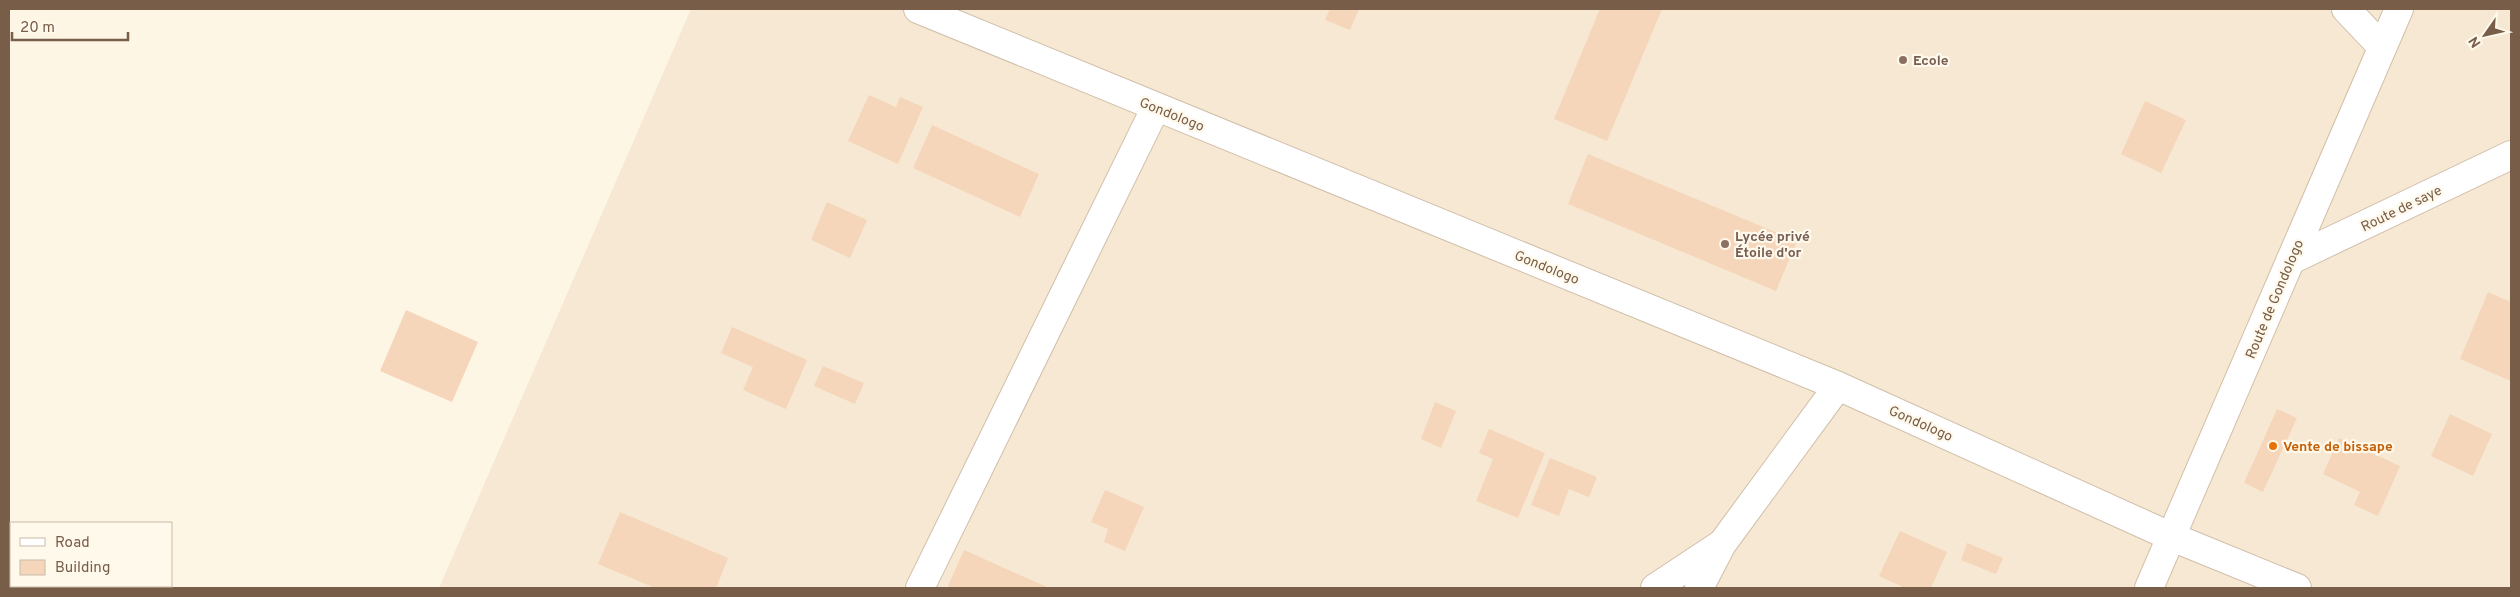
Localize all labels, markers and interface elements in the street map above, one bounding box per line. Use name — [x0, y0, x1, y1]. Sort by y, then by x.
scale bar — [12, 10, 129, 42]
north arrow — [2460, 10, 2510, 60]
text: 20 m — [20, 19, 55, 38]
text: N — [2466, 33, 2485, 50]
place label: Ecole — [1913, 53, 1949, 70]
marker: Ecole — [1897, 54, 1909, 66]
street label: Gondologo — [1137, 95, 1207, 136]
street label: Route de saye — [2358, 182, 2445, 236]
place label: Lycée privé Étoile d'or — [1735, 229, 1810, 262]
street label: Route de Gondologo — [2243, 237, 2308, 362]
marker: Lycée privé Étoile d'or — [1719, 238, 1731, 250]
street label: Gondologo — [1512, 248, 1582, 289]
street label: Gondologo — [1886, 403, 1955, 446]
place label: Vente de bissape — [2283, 439, 2393, 456]
marker: Vente de bissape — [2267, 440, 2279, 452]
legend — [10, 522, 172, 587]
text: Road — [55, 534, 90, 553]
text: Building — [55, 559, 110, 578]

